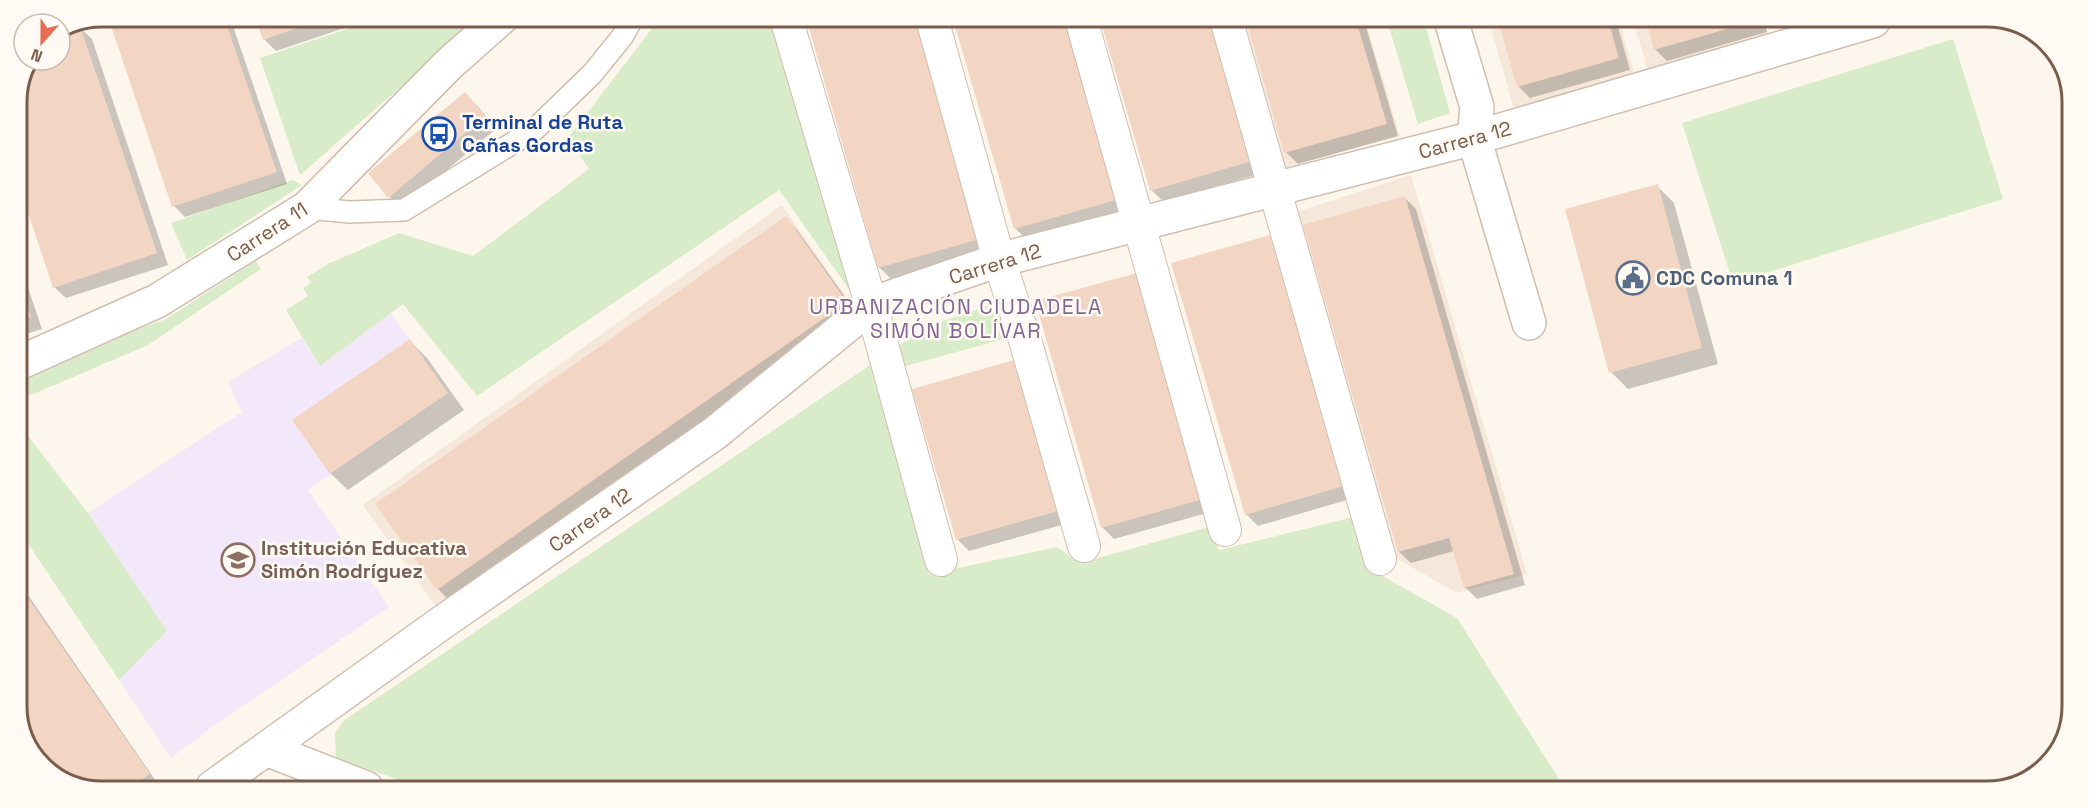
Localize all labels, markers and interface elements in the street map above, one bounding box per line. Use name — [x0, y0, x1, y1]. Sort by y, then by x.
north arrow — [12, 12, 72, 72]
text: N — [28, 44, 46, 67]
place label: Terminal de Ruta Cañas Gordas — [462, 109, 623, 158]
street label: Carrera 12 — [1416, 115, 1514, 165]
bus stop icon: Terminal de Ruta Cañas Gordas — [421, 116, 457, 152]
street label: Carrera 11 — [222, 196, 312, 268]
street label: Carrera 12 — [946, 238, 1044, 290]
public building icon: CDC Comuna 1 — [1615, 260, 1651, 296]
place label: CDC Comuna 1 — [1656, 265, 1793, 291]
district label: URBANIZACIÓN CIUDADELA SIMÓN BOLÍVAR — [809, 293, 1103, 344]
street label: Carrera 12 — [544, 482, 636, 558]
place label: Institución Educativa Simón Rodríguez — [261, 535, 467, 584]
school or university icon: Institución Educativa Simón Rodríguez — [220, 542, 256, 578]

